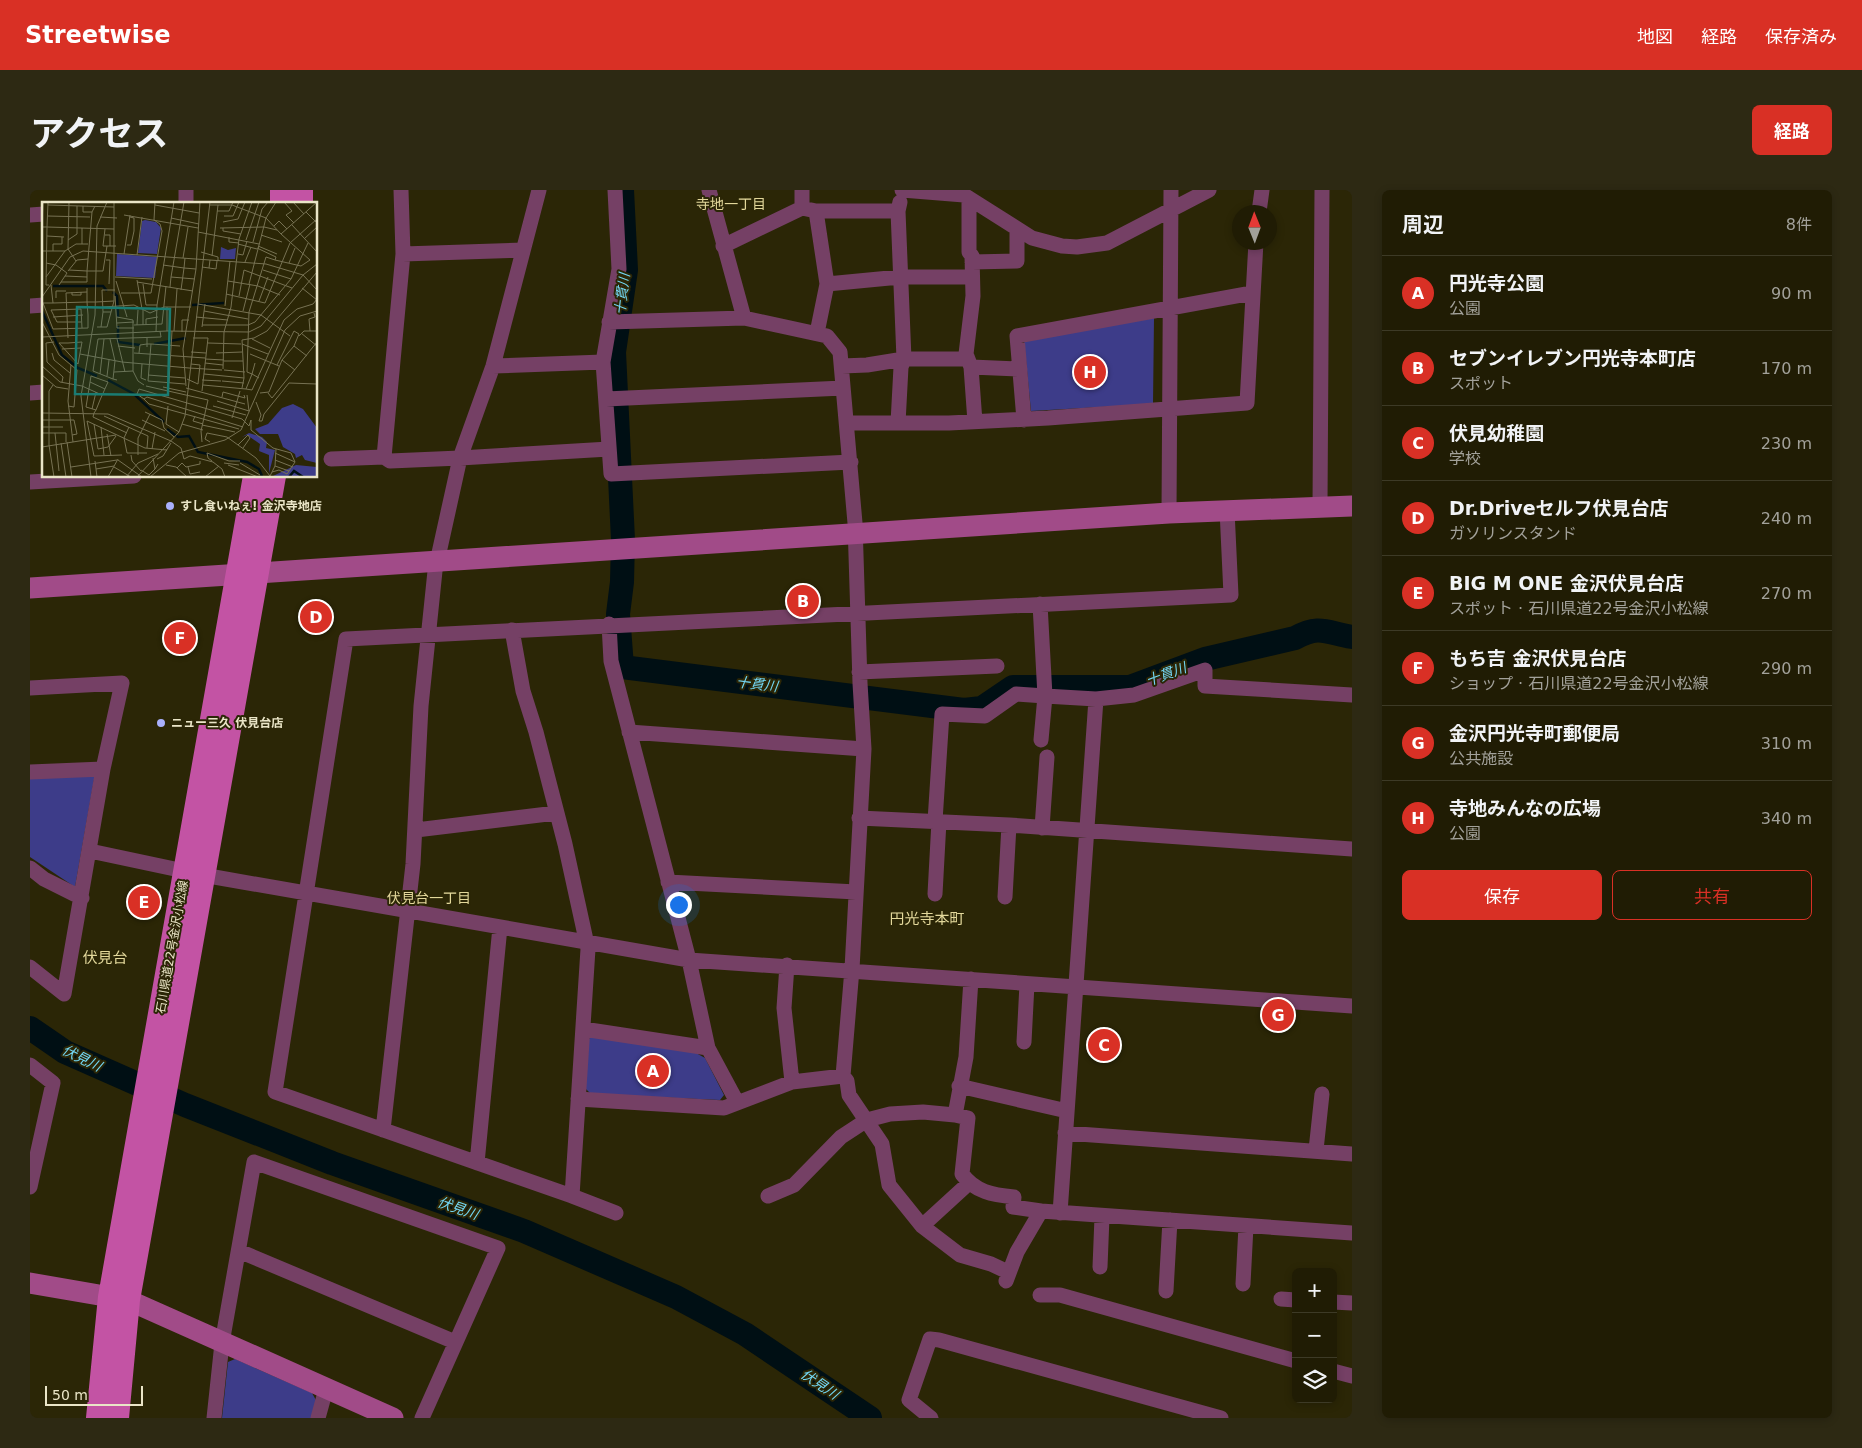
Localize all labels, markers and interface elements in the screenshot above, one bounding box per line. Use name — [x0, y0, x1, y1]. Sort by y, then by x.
text: Streetwise — [25, 21, 171, 49]
text: 地図 — [1637, 26, 1673, 47]
text: 経路 — [1701, 26, 1737, 47]
text: 保存済み — [1765, 26, 1837, 47]
button: 経路 — [1752, 105, 1832, 155]
text: アクセス — [30, 114, 168, 154]
district label: 寺地一丁目 — [696, 196, 766, 212]
inset map — [42, 202, 318, 478]
north arrow — [1232, 205, 1277, 250]
text: 周辺 — [1402, 213, 1444, 237]
text: 8件 — [1786, 215, 1812, 234]
water label: 十貫川 — [612, 270, 633, 316]
text: 円光寺公園 — [1449, 272, 1544, 294]
text: A — [1412, 284, 1424, 303]
text: 90 m — [1771, 284, 1812, 303]
text: 公園 — [1449, 299, 1481, 318]
text: セブンイレブン円光寺本町店 — [1449, 347, 1696, 369]
pin: H — [1074, 353, 1106, 391]
text: B — [1412, 359, 1424, 378]
text: 170 m — [1761, 359, 1812, 378]
text: スポット — [1449, 374, 1513, 393]
text: 伏見幼稚園 — [1449, 422, 1544, 444]
text: C — [1412, 434, 1424, 453]
text: 230 m — [1761, 434, 1812, 453]
text: 学校 — [1449, 449, 1481, 468]
text: Dr.Driveセルフ伏見台店 — [1449, 497, 1669, 519]
place label: すし食いねぇ! 金沢寺地店 — [180, 499, 322, 513]
marker: すし食いねぇ! 金沢寺地店 — [164, 500, 176, 512]
text: D — [1411, 509, 1425, 528]
text: 240 m — [1761, 509, 1812, 528]
text: ガソリンスタンド — [1449, 524, 1577, 543]
text: BIG M ONE 金沢伏見台店 — [1449, 572, 1684, 594]
pin: B — [787, 582, 819, 620]
text: E — [1413, 584, 1423, 603]
text: 270 m — [1761, 584, 1812, 603]
pin: D — [300, 598, 332, 636]
text: スポット · 石川県道22号金沢小松線 — [1449, 599, 1709, 618]
pin: F — [164, 619, 196, 657]
text: もち吉 金沢伏見台店 — [1449, 647, 1627, 669]
water label: 十貫川 — [1144, 659, 1190, 689]
text: F — [1413, 659, 1423, 678]
text: 290 m — [1761, 659, 1812, 678]
water label: 十貫川 — [735, 674, 781, 695]
text: ショップ · 石川県道22号金沢小松線 — [1449, 674, 1709, 693]
place label: ニュー三久 伏見台店 — [171, 716, 283, 730]
marker: ニュー三久 伏見台店 — [155, 717, 167, 729]
text: 金沢円光寺町郵便局 — [1449, 722, 1620, 744]
text: G — [1411, 734, 1425, 753]
text: 310 m — [1761, 734, 1812, 753]
text: 公共施設 — [1449, 749, 1513, 768]
text: 寺地みんなの広場 — [1449, 797, 1601, 819]
text: H — [1411, 809, 1425, 828]
text: 340 m — [1761, 809, 1812, 828]
text: 公園 — [1449, 824, 1481, 843]
button: 保存 — [1402, 870, 1602, 920]
button: 共有 — [1612, 870, 1812, 920]
street label: 石川県道22号金沢小松線 — [153, 879, 191, 1015]
pin: E — [128, 883, 160, 921]
district label: 伏見台一丁目 — [387, 890, 471, 906]
your location — [666, 892, 692, 918]
district label: 円光寺本町 — [889, 910, 965, 928]
district label: 伏見台 — [82, 949, 128, 967]
pin: G — [1262, 996, 1294, 1034]
pin: C — [1088, 1026, 1120, 1064]
water label: 伏見川 — [60, 1042, 106, 1075]
pin: A — [637, 1052, 669, 1090]
water label: 伏見川 — [436, 1194, 482, 1223]
map controls — [1292, 1268, 1337, 1403]
button: + — [1292, 1268, 1337, 1313]
button: − — [1292, 1313, 1337, 1358]
button: layers — [1292, 1358, 1337, 1403]
water label: 伏見川 — [798, 1366, 844, 1403]
scale bar — [45, 1383, 142, 1406]
text: 50 m — [52, 1387, 88, 1403]

